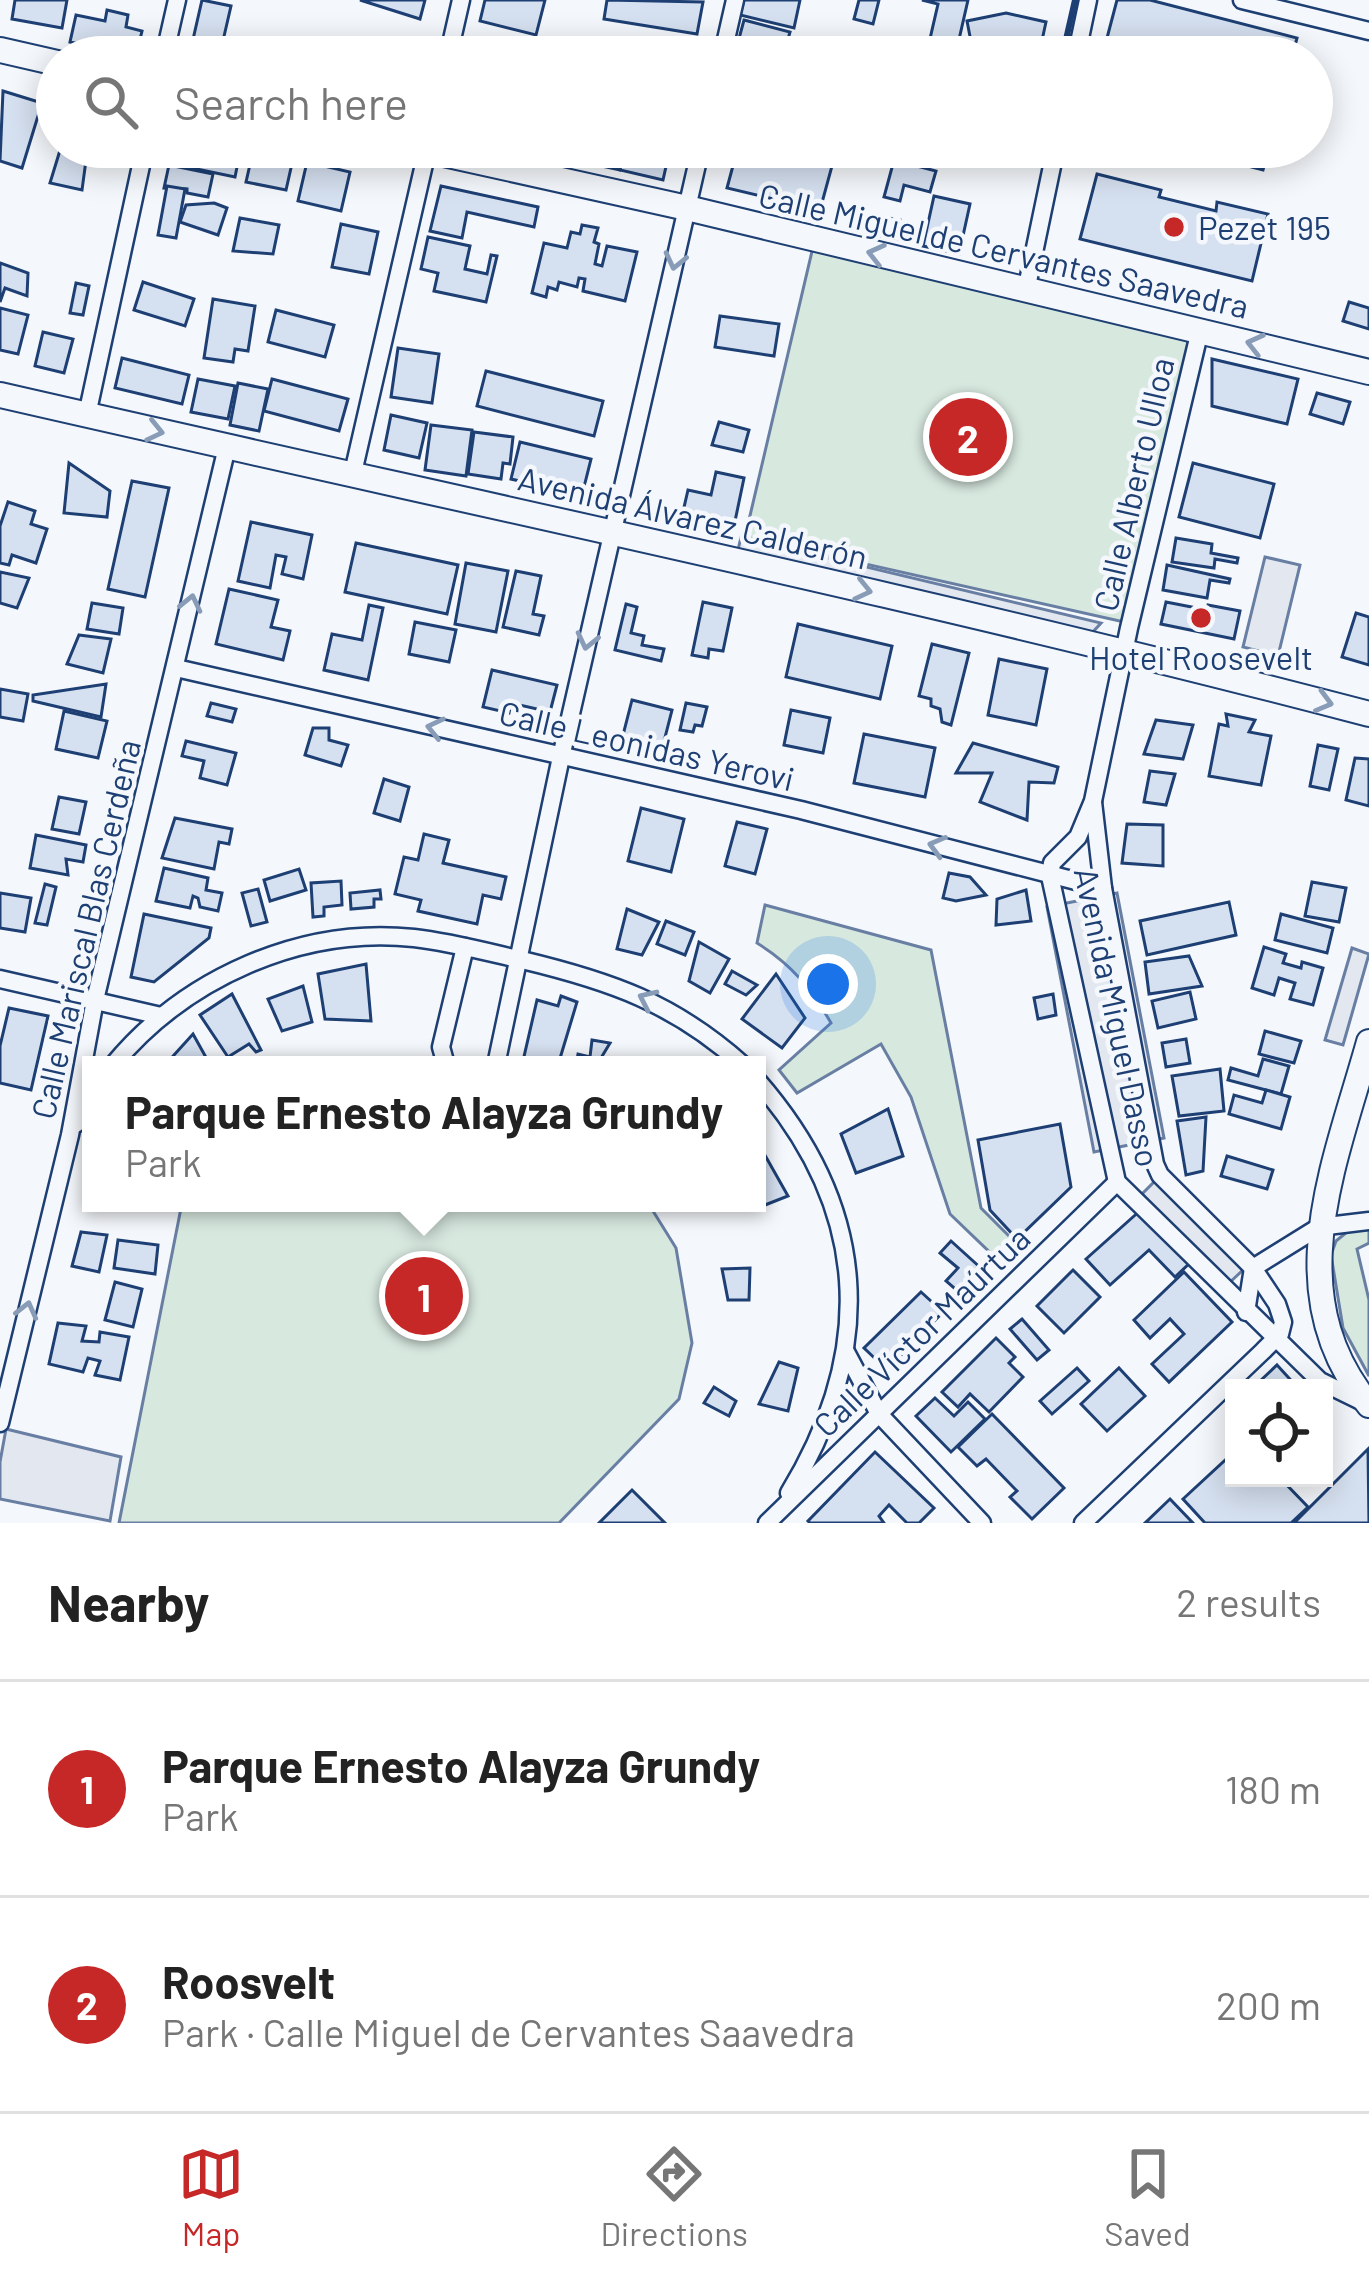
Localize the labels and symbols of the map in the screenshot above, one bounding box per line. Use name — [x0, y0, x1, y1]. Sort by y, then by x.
street label: Calle Miguel de Cervantes Saavedra — [755, 174, 1253, 326]
place label: Pezet 195 — [1198, 207, 1331, 247]
marker: Pezet 195 — [1161, 214, 1187, 240]
one-way arrow — [866, 243, 887, 268]
one-way arrow — [663, 250, 688, 271]
one-way arrow — [1246, 333, 1266, 358]
street label: Calle Alberto Ulloa — [1084, 353, 1182, 615]
pin: 2 — [929, 392, 1007, 482]
one-way arrow — [144, 417, 164, 442]
street label: Avenida Álvarez Calderón — [514, 457, 872, 577]
one-way arrow — [853, 576, 873, 601]
one-way arrow — [177, 593, 202, 613]
marker: Hotel Roosevelt — [1188, 605, 1214, 631]
one-way arrow — [576, 631, 601, 651]
place label: Hotel Roosevelt — [1089, 637, 1313, 677]
one-way arrow — [1313, 688, 1333, 713]
street label: Calle Leonidas Yerovi — [496, 692, 798, 798]
one-way arrow — [426, 716, 446, 741]
street label: Calle Mariscal Blas Cerdeña — [22, 735, 148, 1123]
one-way arrow — [927, 836, 948, 861]
street label: Avenida Miguel Dasso — [1067, 864, 1169, 1170]
your location — [798, 954, 858, 1014]
one-way arrow — [638, 990, 659, 1013]
street label: Calle Víctor Maúrtua — [805, 1218, 1037, 1444]
pin: 1 — [385, 1251, 463, 1341]
one-way arrow — [13, 1300, 38, 1320]

